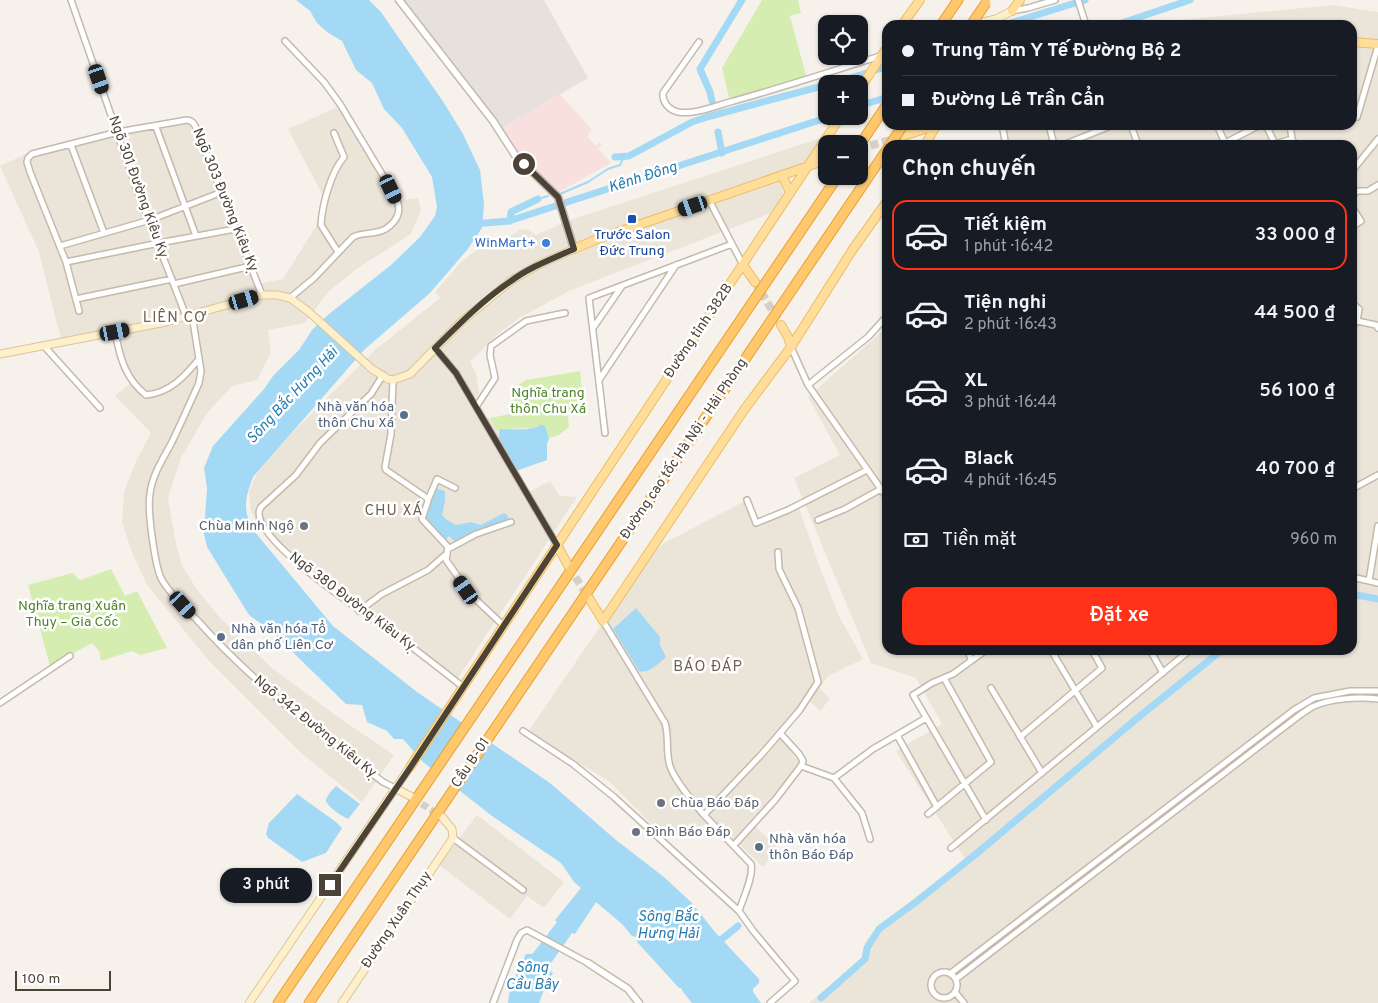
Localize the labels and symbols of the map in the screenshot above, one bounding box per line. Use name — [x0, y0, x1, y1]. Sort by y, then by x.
car — [87, 62, 110, 96]
street label: Ngõ 301 Đường Kiêu Kỵ — [104, 114, 172, 260]
street label: Ngõ 303 Đường Kiêu Kỵ — [188, 126, 262, 274]
route start — [513, 153, 535, 175]
water label: Kênh Đông — [606, 158, 680, 198]
car — [377, 172, 404, 206]
car — [676, 194, 709, 218]
marker: Trước Salon Đức Trung — [626, 213, 638, 225]
place label: Trước Salon Đức Trung — [594, 227, 670, 260]
place label: WinMart+ — [474, 235, 536, 252]
marker: WinMart+ — [540, 237, 552, 249]
street label: Đường tỉnh 382B — [661, 281, 737, 381]
car — [227, 289, 260, 311]
district label: LIÊN CƠ — [143, 308, 207, 328]
car — [98, 322, 131, 342]
water label: Sông Bắc Hưng Hải — [243, 342, 344, 448]
street label: Đường cao tốc Hà Nội - Hải Phòng — [617, 355, 751, 543]
park label: Nghĩa trang thôn Chu Xá — [510, 385, 586, 418]
place label: Nhà văn hóa thôn Chu Xá — [317, 399, 394, 432]
marker: Nhà văn hóa thôn Chu Xá — [398, 409, 410, 421]
district label: CHU XÁ — [365, 501, 423, 521]
place label: Chùa Minh Ngộ — [199, 518, 294, 535]
marker: Chùa Minh Ngộ — [298, 520, 310, 532]
street label: Ngõ 380 Đường Kiêu Kỵ — [286, 549, 418, 655]
car — [451, 573, 480, 607]
car — [167, 589, 198, 621]
park label: Nghĩa trang Xuân Thụy – Gia Cốc — [18, 598, 126, 631]
place label: Nhà văn hóa Tổ dân phố Liên Cơ — [231, 620, 334, 654]
marker: Nhà văn hóa Tổ dân phố Liên Cơ — [215, 631, 227, 643]
district label: BÁO ĐÁP — [673, 657, 743, 677]
street label: Ngõ 342 Đường Kiêu Kỵ — [250, 672, 380, 782]
street label: Cầu B-01 — [448, 735, 494, 791]
place label: Chùa Báo Đáp — [671, 795, 759, 812]
marker: Chùa Báo Đáp — [655, 797, 667, 809]
place label: Đình Báo Đáp — [646, 824, 731, 841]
marker: Đình Báo Đáp — [630, 826, 642, 838]
place label: Nhà văn hóa thôn Báo Đáp — [769, 831, 854, 864]
marker: Nhà văn hóa thôn Báo Đáp — [753, 841, 765, 853]
callout: 3 phút — [220, 868, 312, 902]
street label: Đường Xuân Thụy — [358, 868, 436, 972]
route end — [319, 874, 341, 896]
water label: Sông Bắc Hưng Hải — [637, 907, 700, 944]
water label: Sông Cầu Bây — [505, 959, 560, 995]
scale bar — [15, 968, 111, 991]

